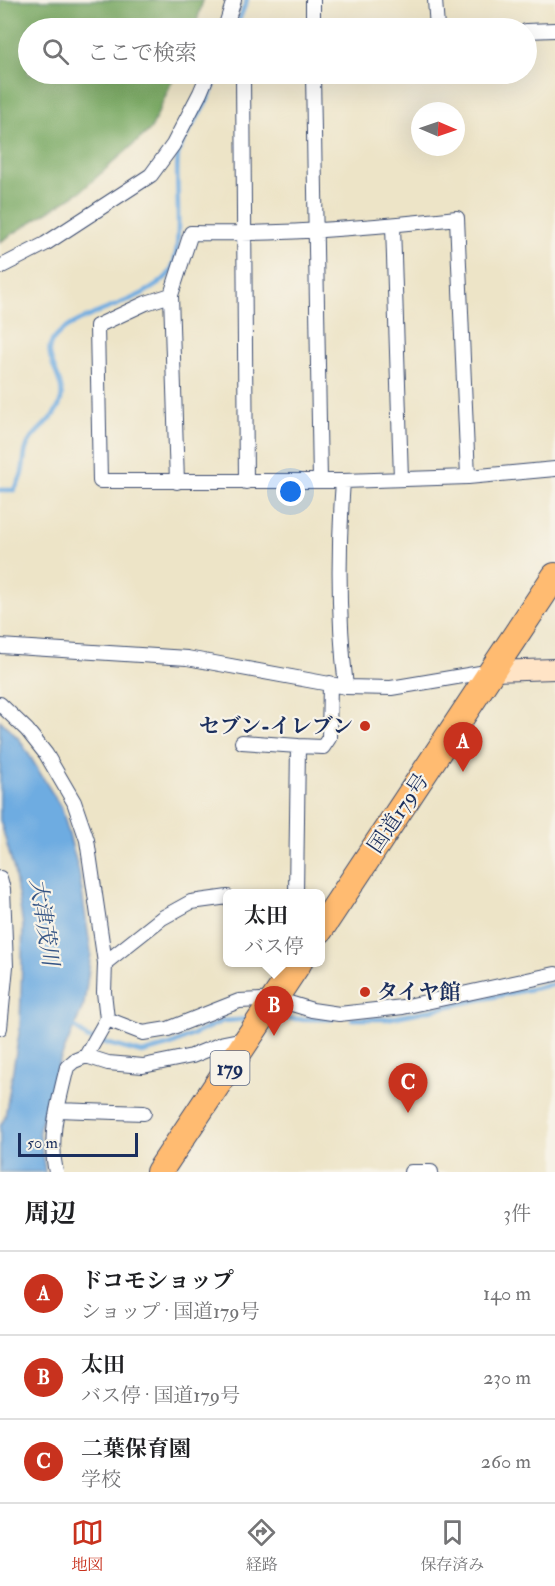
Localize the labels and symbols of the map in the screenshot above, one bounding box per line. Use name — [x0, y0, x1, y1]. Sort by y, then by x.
north arrow — [411, 102, 465, 156]
your location — [276, 477, 305, 506]
place label: セブン-イレブン — [199, 713, 353, 740]
marker: セブン-イレブン — [358, 719, 372, 733]
pin: A — [444, 722, 482, 772]
street label: 国道179号 — [362, 768, 435, 859]
water label: 大津茂川 — [23, 877, 65, 970]
place label: タイヤ館 — [377, 979, 461, 1006]
marker: タイヤ館 — [358, 985, 372, 999]
pin: B — [254, 986, 294, 1036]
road number: 179 — [210, 1051, 250, 1085]
pin: C — [388, 1064, 428, 1113]
scale bar — [18, 1130, 138, 1158]

